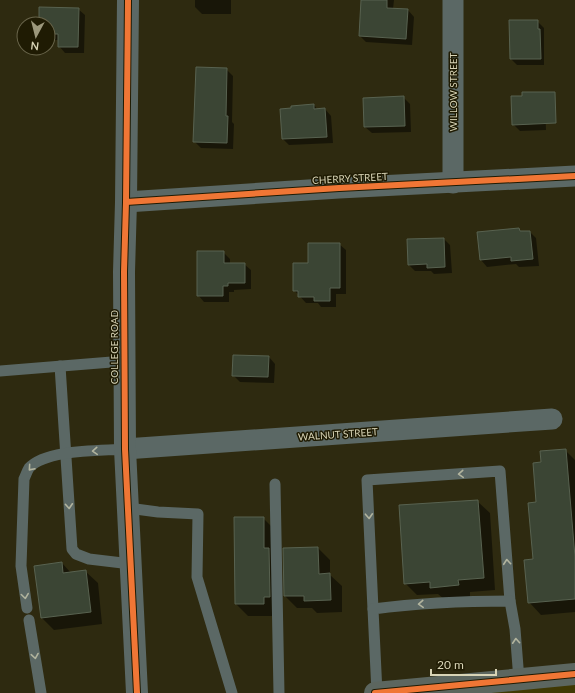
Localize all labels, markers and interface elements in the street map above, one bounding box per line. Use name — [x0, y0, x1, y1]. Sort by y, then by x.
north arrow — [16, 16, 56, 56]
text: N — [30, 39, 40, 53]
street label: WILLOW STREET — [447, 52, 459, 131]
street label: CHERRY STREET — [312, 170, 388, 186]
street label: COLLEGE ROAD — [108, 309, 120, 384]
street label: WALNUT STREET — [298, 425, 378, 443]
one-way arrow — [92, 446, 98, 455]
one-way arrow — [29, 463, 36, 471]
one-way arrow — [458, 469, 464, 478]
one-way arrow — [65, 503, 73, 509]
one-way arrow — [364, 513, 373, 519]
one-way arrow — [503, 559, 512, 565]
one-way arrow — [20, 592, 29, 599]
one-way arrow — [418, 600, 424, 609]
one-way arrow — [512, 638, 521, 644]
scale bar — [431, 651, 496, 677]
one-way arrow — [30, 653, 39, 659]
text: 20 m — [437, 657, 464, 672]

